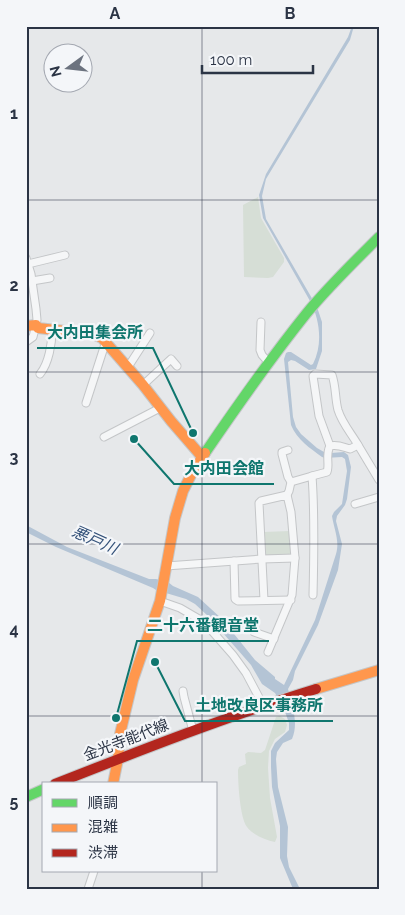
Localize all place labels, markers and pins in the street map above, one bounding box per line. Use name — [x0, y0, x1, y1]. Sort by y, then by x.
callout: 大内田集会所 — [37, 317, 153, 348]
callout: 大内田会館 — [174, 453, 274, 484]
callout: 二十六番観音堂 — [137, 610, 269, 641]
callout: 土地改良区事務所 — [185, 690, 333, 721]

